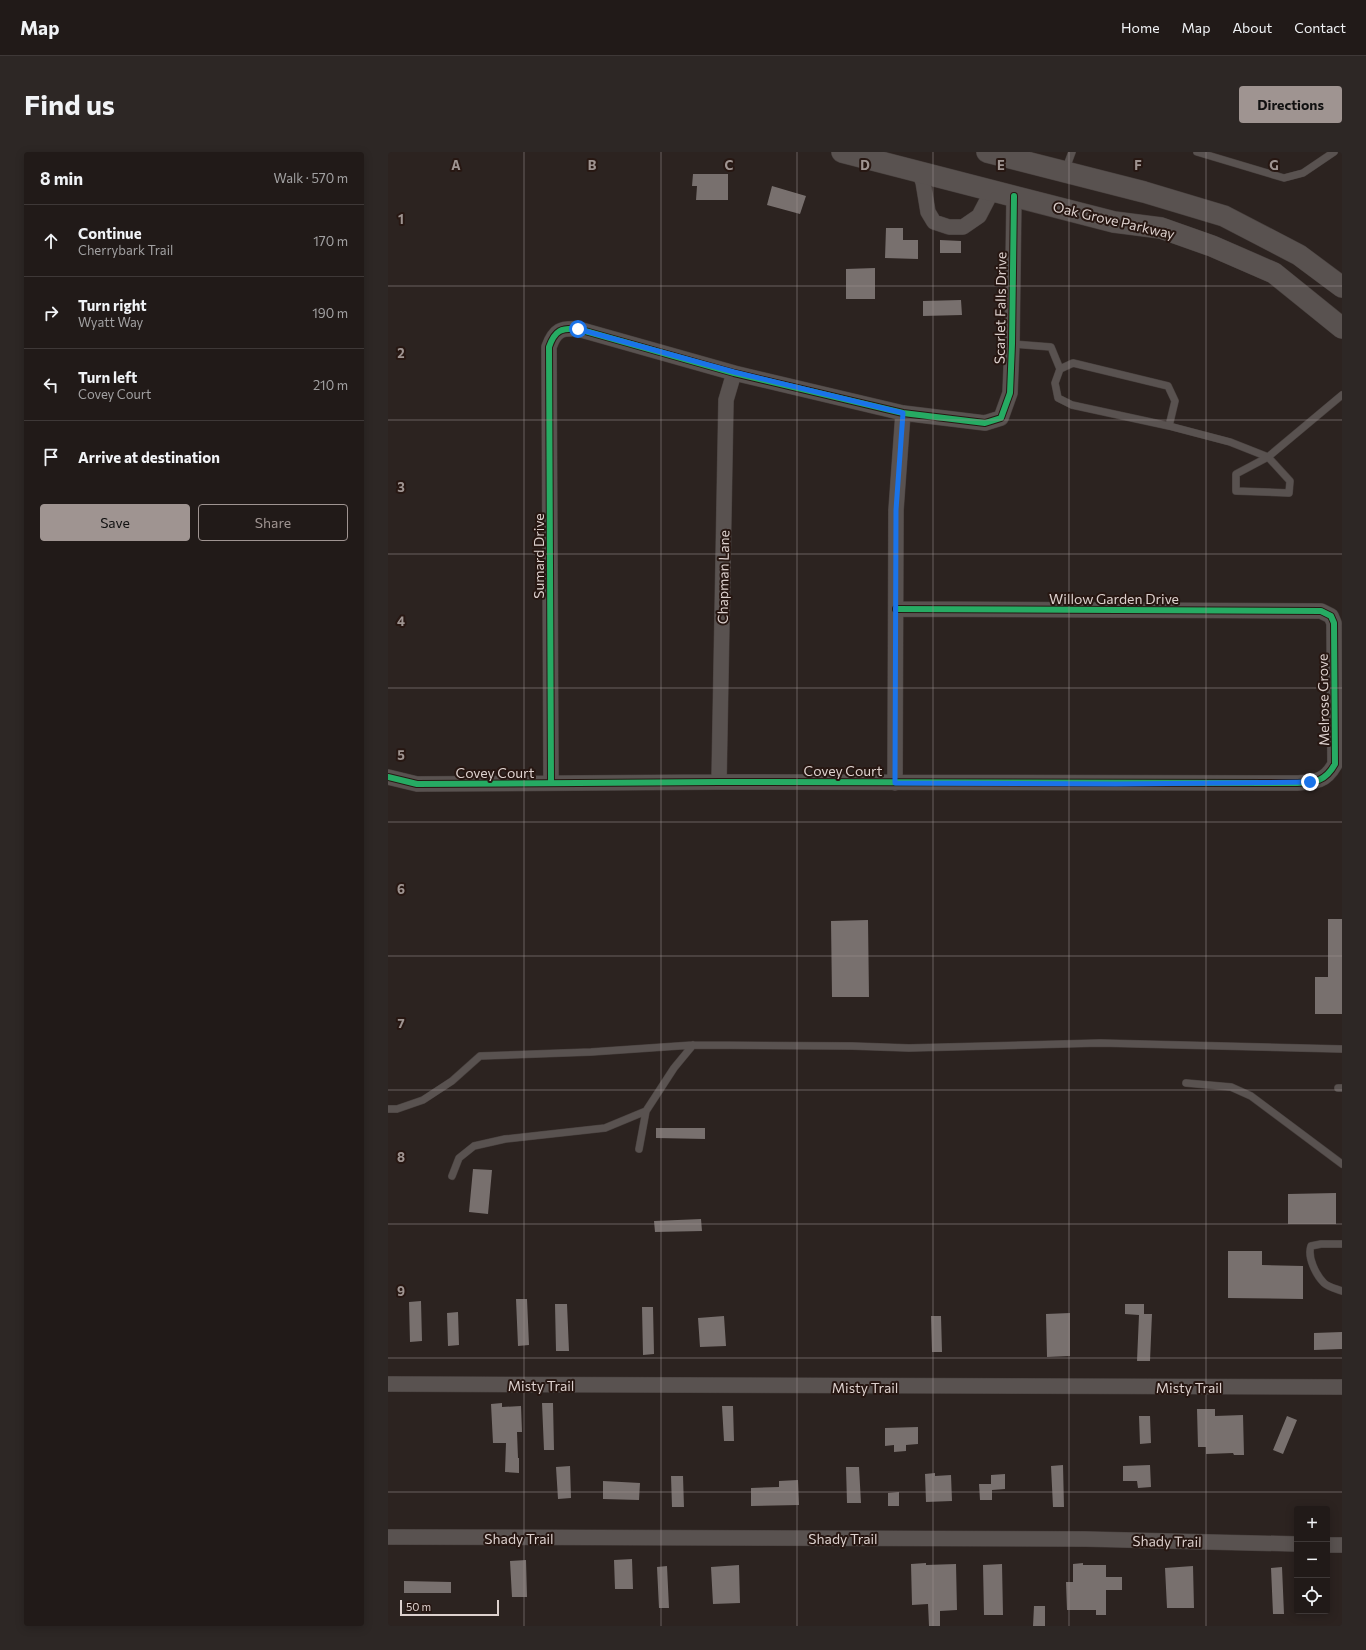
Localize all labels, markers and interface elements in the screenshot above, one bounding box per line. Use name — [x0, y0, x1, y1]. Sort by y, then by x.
text: Map — [20, 16, 59, 39]
text: Home — [1121, 19, 1160, 36]
text: Map — [1182, 19, 1210, 36]
text: About — [1232, 19, 1272, 36]
text: Contact — [1294, 19, 1346, 36]
button: Directions — [1239, 86, 1342, 123]
text: Find us — [24, 87, 115, 121]
text: A — [451, 157, 461, 173]
text: B — [588, 157, 597, 173]
text: C — [725, 157, 734, 173]
text: D — [860, 157, 870, 173]
text: E — [997, 157, 1005, 173]
text: F — [1134, 157, 1142, 173]
text: G — [1269, 157, 1279, 173]
text: 8 min — [40, 168, 83, 189]
text: Walk · 570 m — [274, 170, 348, 186]
street label: Oak Grove Parkway — [1051, 198, 1177, 242]
text: 1 — [398, 211, 404, 227]
text: Continue — [78, 224, 142, 242]
icon: ahead — [40, 230, 62, 252]
text: 170 m — [313, 233, 348, 249]
text: Cherrybark Trail — [78, 242, 173, 258]
street label: Scarlet Falls Drive — [991, 252, 1009, 364]
text: Turn right — [78, 296, 147, 314]
icon: right — [40, 302, 62, 324]
text: 190 m — [312, 305, 348, 321]
text: Wyatt Way — [78, 314, 143, 330]
route start — [569, 320, 587, 338]
text: 2 — [397, 345, 405, 361]
text: Turn left — [78, 368, 137, 386]
icon: left — [40, 374, 62, 396]
text: 210 m — [313, 377, 348, 393]
text: Covey Court — [78, 386, 151, 402]
icon: arrive — [40, 446, 62, 468]
text: Arrive at destination — [78, 448, 220, 466]
text: 3 — [397, 479, 405, 495]
button: Save — [40, 504, 190, 541]
button: Share — [198, 504, 348, 541]
street label: Sumard Drive — [530, 513, 547, 599]
street label: Chapman Lane — [714, 530, 732, 624]
street label: Willow Garden Drive — [1049, 590, 1179, 607]
text: 4 — [397, 613, 405, 629]
street label: Melrose Grove — [1314, 654, 1332, 746]
text: 5 — [397, 747, 405, 763]
street label: Covey Court — [804, 762, 883, 779]
street label: Covey Court — [456, 764, 535, 781]
route end — [1301, 773, 1319, 791]
text: 6 — [397, 881, 405, 897]
text: 7 — [397, 1015, 405, 1031]
text: 8 — [397, 1149, 405, 1165]
text: 9 — [397, 1283, 405, 1299]
street label: Misty Trail — [508, 1377, 574, 1394]
street label: Misty Trail — [832, 1379, 898, 1396]
street label: Misty Trail — [1156, 1379, 1222, 1396]
map controls — [1294, 1506, 1330, 1614]
button: + — [1294, 1506, 1330, 1542]
street label: Shady Trail — [484, 1530, 554, 1547]
street label: Shady Trail — [808, 1530, 878, 1547]
street label: Shady Trail — [1132, 1532, 1202, 1550]
button: − — [1294, 1542, 1330, 1578]
button: locate — [1294, 1578, 1330, 1614]
scale bar — [400, 1598, 499, 1617]
text: 50 m — [406, 1600, 431, 1613]

